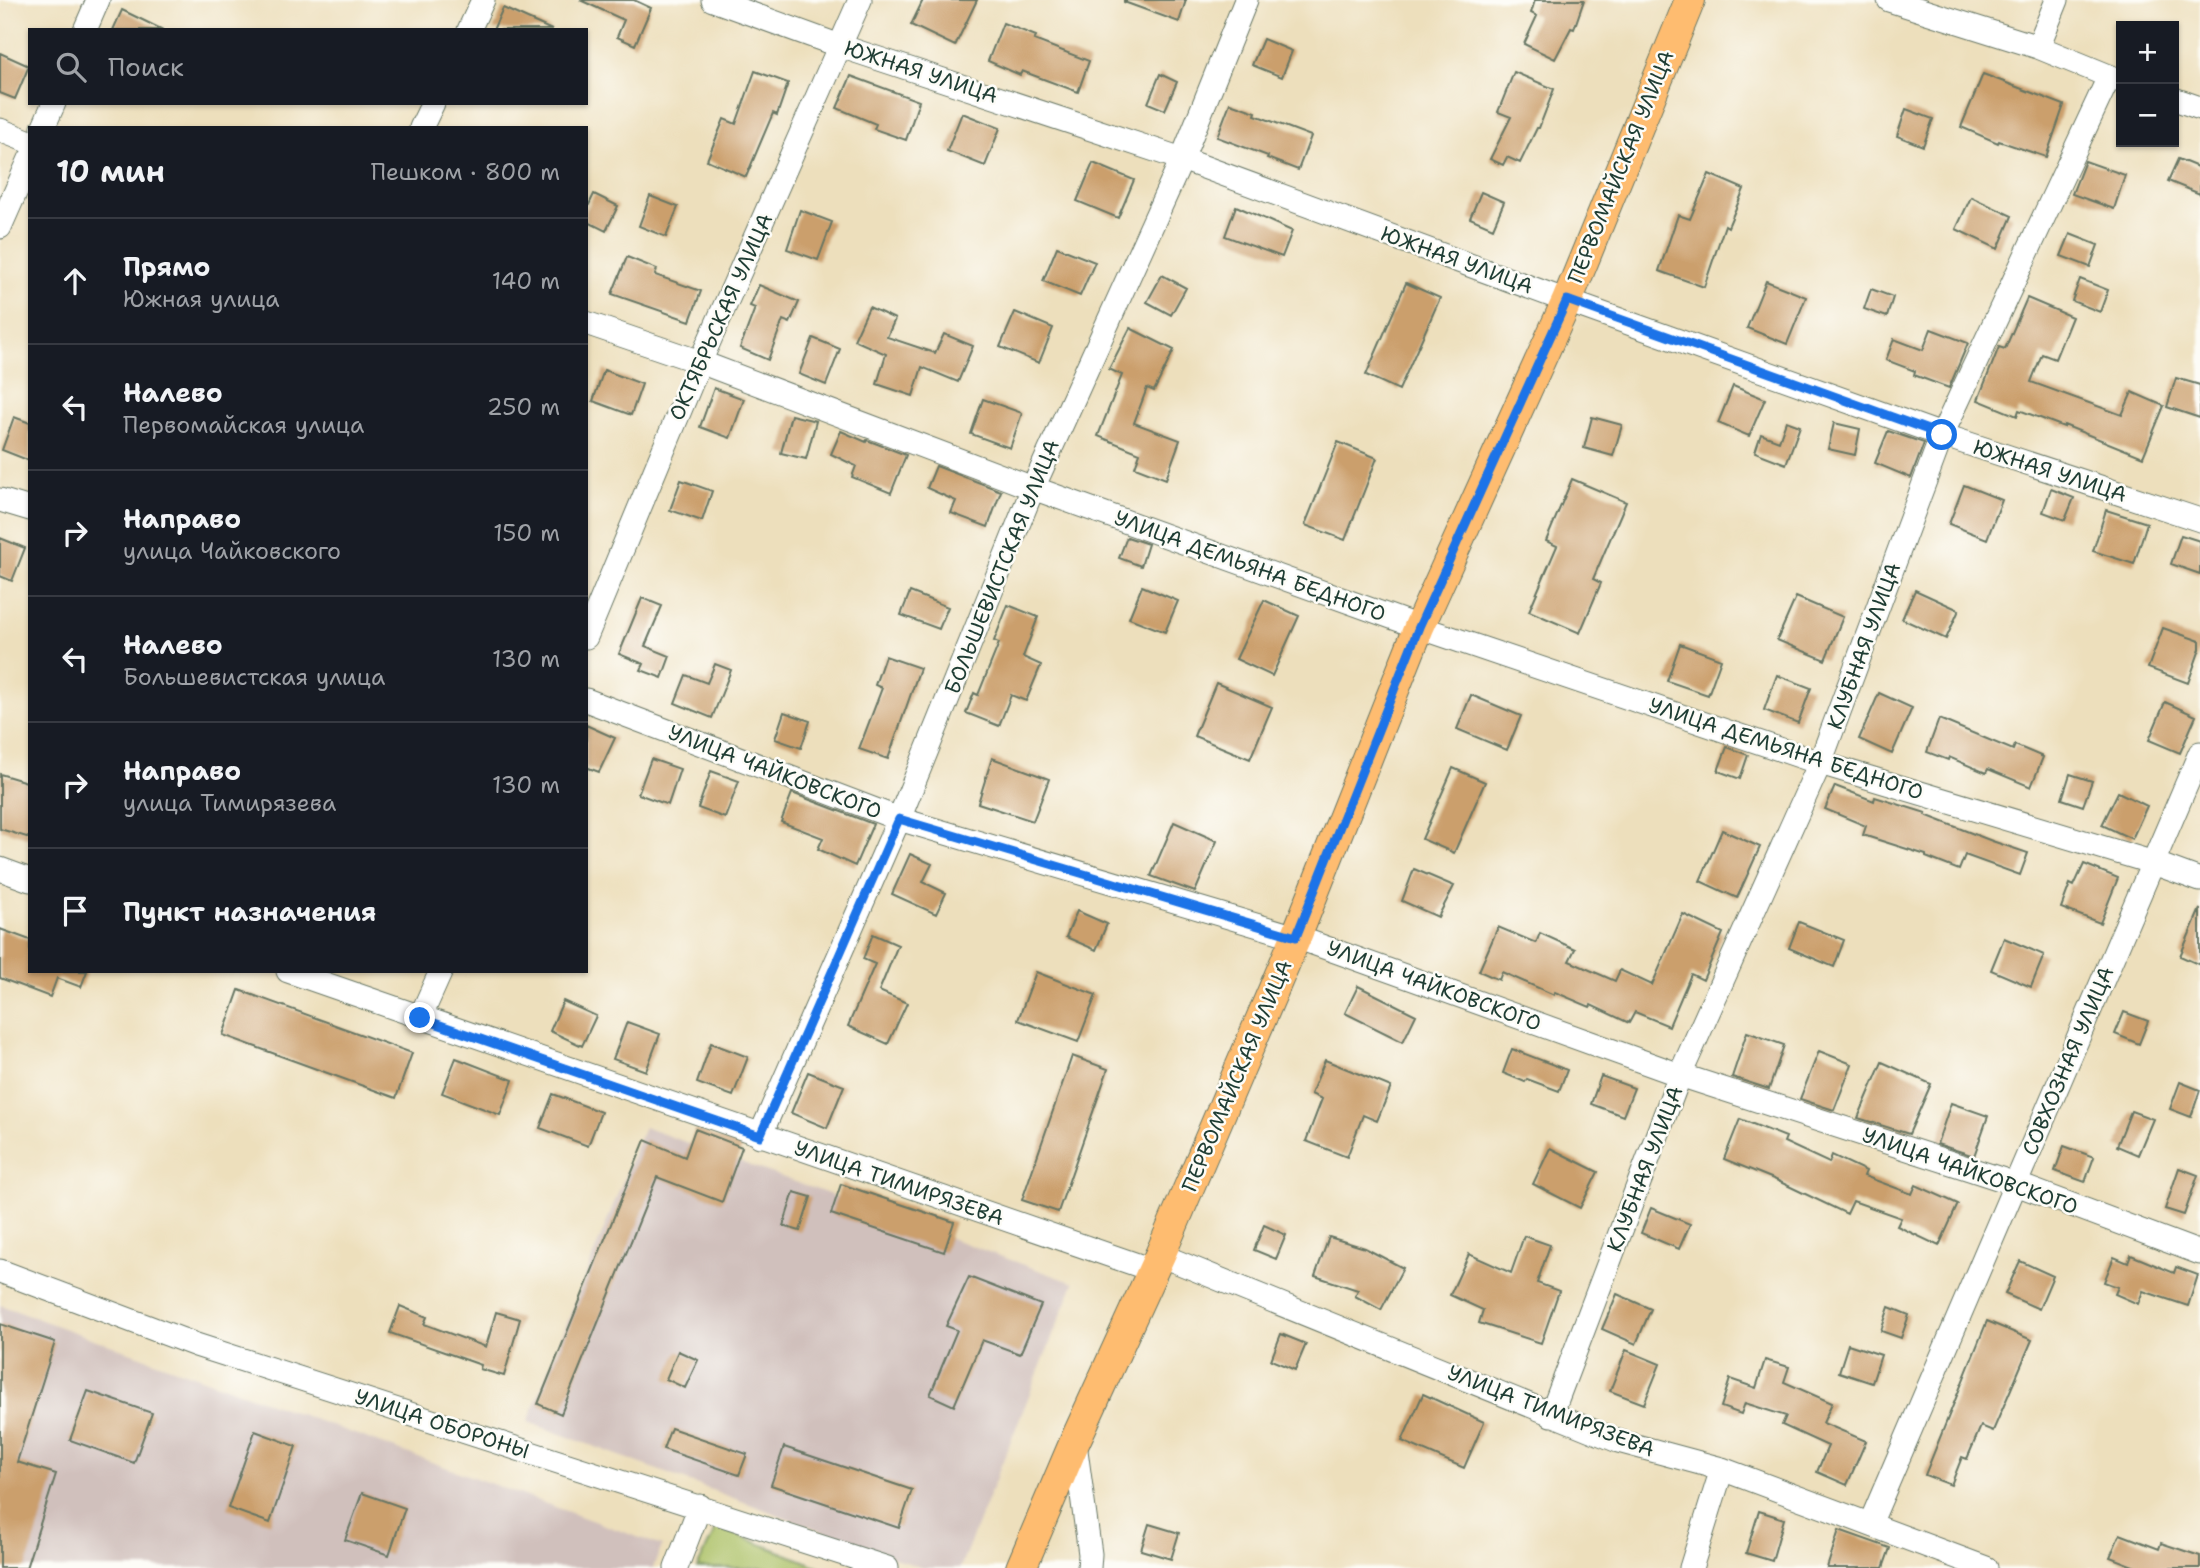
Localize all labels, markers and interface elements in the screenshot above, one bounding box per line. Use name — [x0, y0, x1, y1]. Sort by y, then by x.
map controls — [2116, 21, 2179, 147]
button: + — [2116, 21, 2179, 84]
search box — [28, 28, 588, 105]
street label: ЮЖНАЯ УЛИЦА — [841, 34, 1001, 110]
street label: ПЕРВОМАЙСКАЯ УЛИЦА — [1561, 46, 1681, 288]
icon: search — [52, 48, 90, 86]
text: Поиск — [108, 49, 184, 84]
button: − — [2116, 84, 2179, 147]
text: 10 мин — [56, 151, 165, 192]
text: Пешком · 800 m — [371, 157, 560, 187]
street label: ОКТЯБРЬСКАЯ УЛИЦА — [663, 209, 779, 425]
street label: ЮЖНАЯ УЛИЦА — [1377, 220, 1537, 300]
text: Прямо — [123, 249, 211, 284]
icon: ahead — [56, 262, 94, 300]
text: 140 m — [492, 266, 560, 296]
text: Южная улица — [123, 284, 280, 314]
text: Налево — [123, 375, 223, 410]
icon: left — [56, 388, 94, 426]
text: 250 m — [487, 392, 560, 422]
text: Первомайская улица — [123, 410, 364, 440]
route start — [1926, 419, 1957, 450]
street label: ЮЖНАЯ УЛИЦА — [1970, 433, 2130, 509]
street label: БОЛЬШЕВИСТСКАЯ УЛИЦА — [938, 436, 1066, 698]
text: Направо — [123, 501, 241, 536]
street label: УЛИЦА ДЕМЬЯНА БЕДНОГО — [1110, 504, 1390, 628]
icon: right — [56, 514, 94, 552]
text: 150 m — [493, 518, 560, 548]
text: улица Чайковского — [123, 536, 341, 566]
street label: КЛУБНАЯ УЛИЦА — [1821, 559, 1907, 733]
text: Налево — [123, 627, 223, 662]
icon: left — [56, 640, 94, 678]
text: 130 m — [492, 644, 560, 674]
text: Большевистская улица — [123, 662, 385, 692]
street label: УЛИЦА ДЕМЬЯНА БЕДНОГО — [1645, 691, 1927, 807]
street label: УЛИЦА ЧАЙКОВСКОГО — [664, 718, 886, 826]
text: Направо — [123, 753, 241, 788]
icon: right — [56, 766, 94, 804]
text: 130 m — [492, 770, 560, 800]
text: улица Тимирязева — [123, 788, 336, 818]
icon: arrive — [56, 892, 94, 930]
text: Пункт назначения — [123, 894, 376, 929]
street label: УЛИЦА ЧАЙКОВСКОГО — [1323, 934, 1545, 1038]
street label: ПЕРВОМАЙСКАЯ УЛИЦА — [1175, 956, 1299, 1196]
street label: СОВХОЗНАЯ УЛИЦА — [2016, 962, 2120, 1160]
route end — [404, 1002, 435, 1033]
street label: КЛУБНАЯ УЛИЦА — [1600, 1082, 1690, 1256]
street label: УЛИЦА ЧАЙКОВСКОГО — [1858, 1121, 2082, 1221]
street label: УЛИЦА ТИМИРЯЗЕВА — [791, 1134, 1007, 1232]
street label: УЛИЦА ТИМИРЯЗЕВА — [1443, 1359, 1659, 1463]
street label: УЛИЦА ОБОРОНЫ — [351, 1383, 533, 1465]

